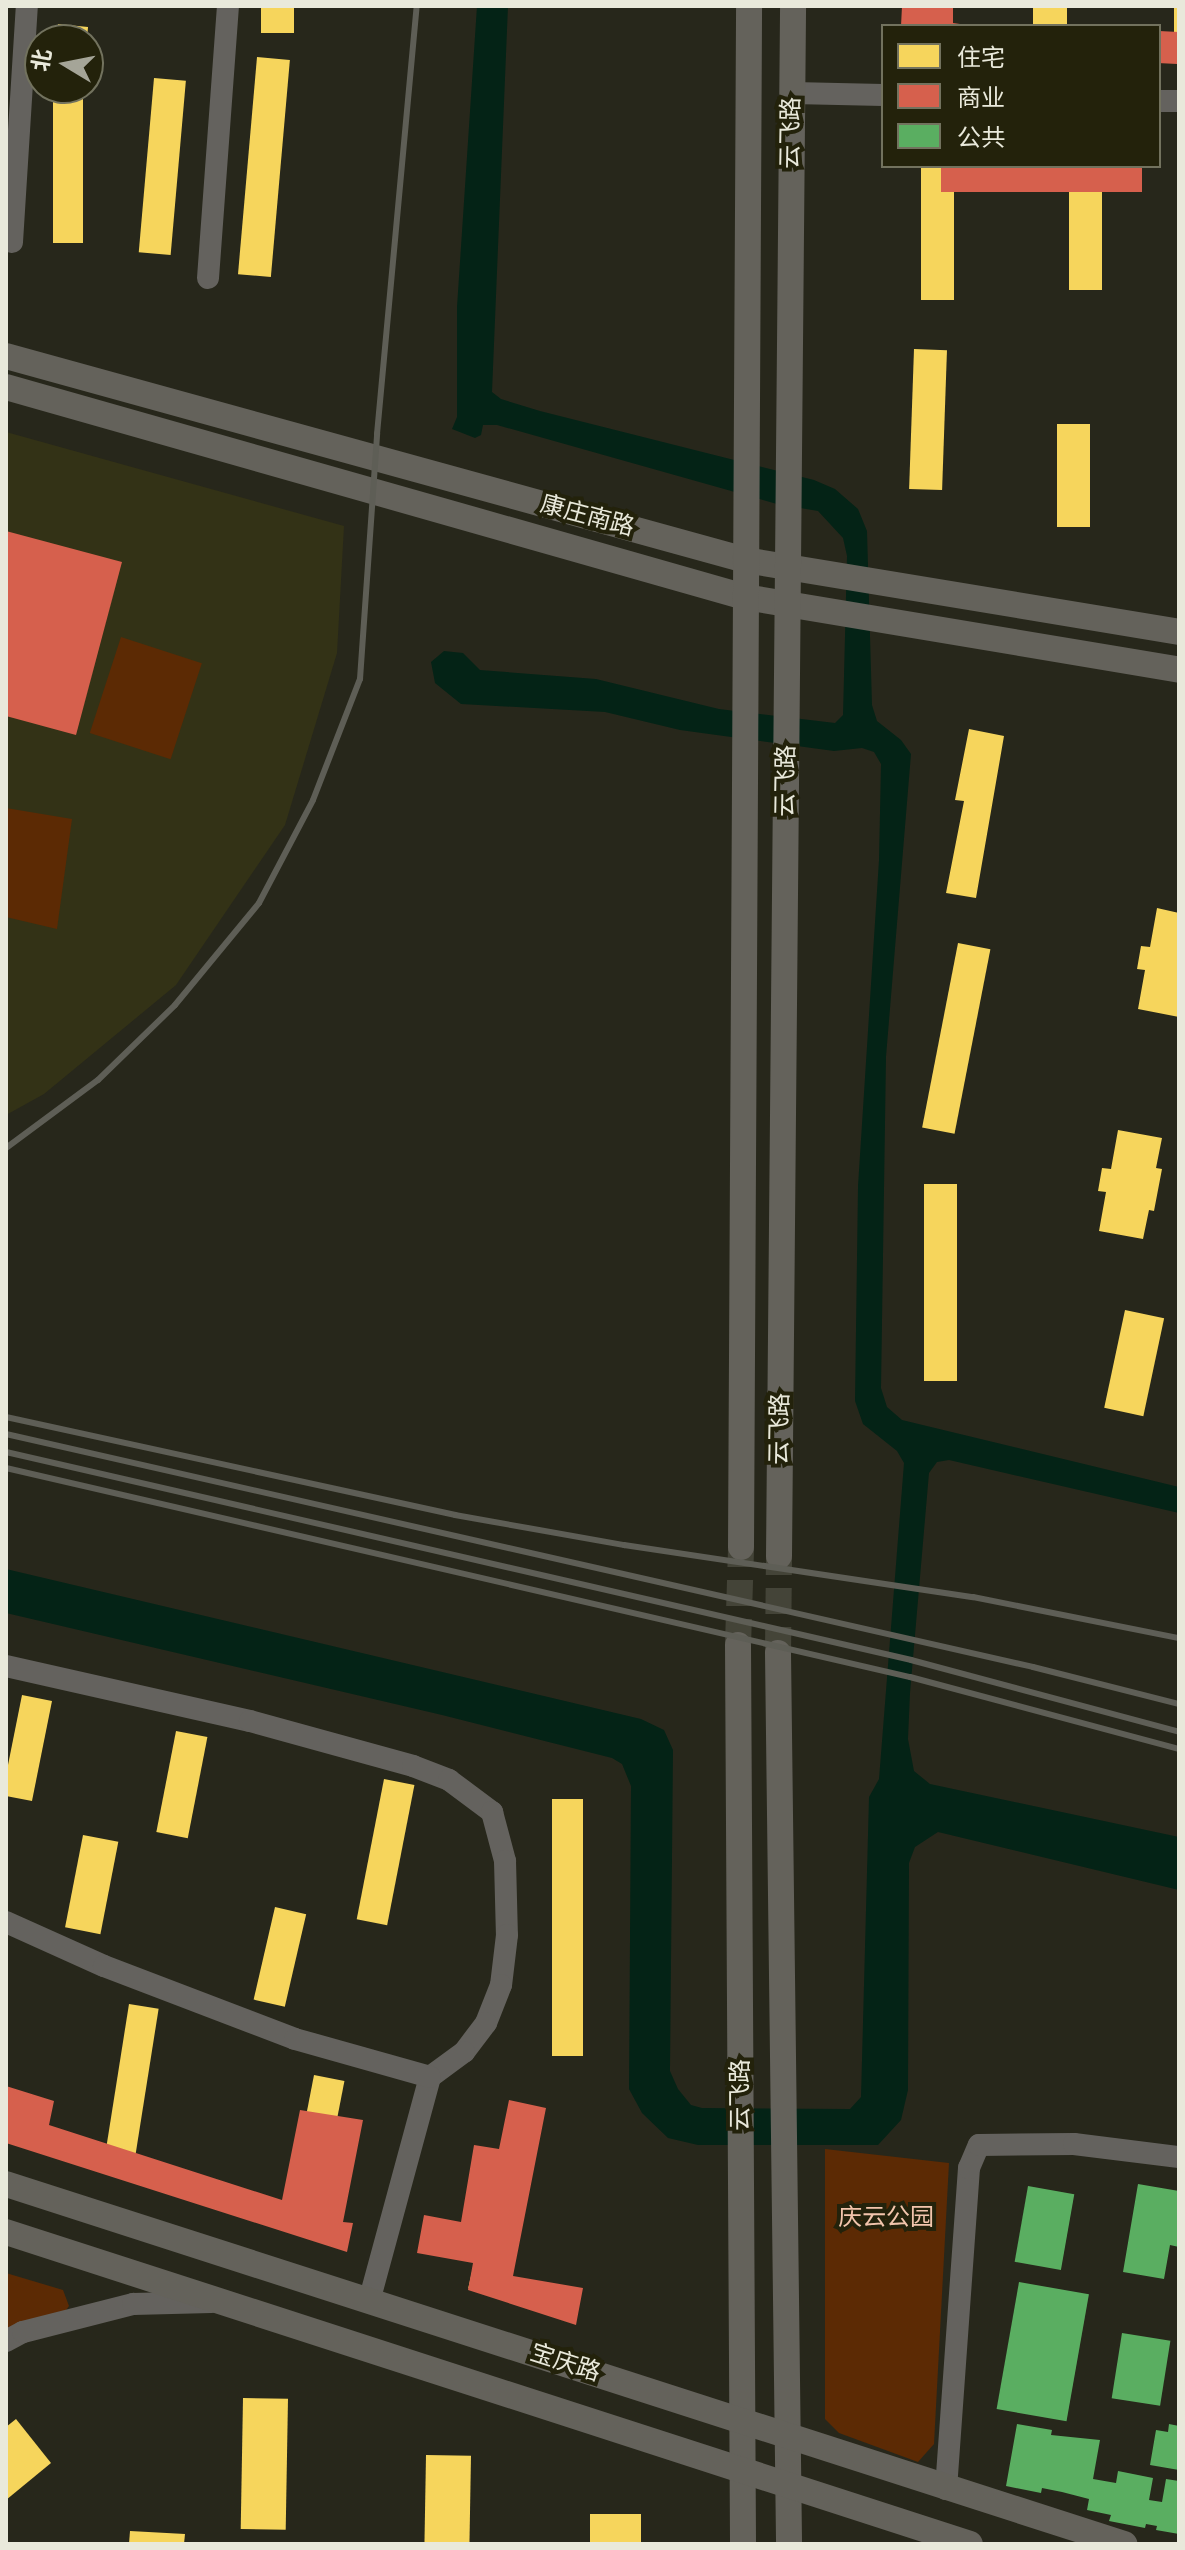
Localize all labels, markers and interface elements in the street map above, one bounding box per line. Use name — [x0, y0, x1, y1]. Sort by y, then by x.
north arrow — [24, 24, 104, 104]
legend — [881, 24, 1161, 168]
text: 北 — [30, 47, 55, 73]
text: 住宅 — [957, 47, 1005, 71]
text: 商业 — [957, 87, 1005, 111]
street label: 云飞路 — [777, 97, 807, 169]
text: 公共 — [957, 127, 1005, 151]
street label: 康庄南路 — [537, 491, 637, 543]
street label: 云飞路 — [772, 745, 802, 817]
street label: 云飞路 — [766, 1393, 796, 1465]
street label: 云飞路 — [728, 2059, 756, 2131]
park label: 庆云公园 — [838, 2205, 934, 2233]
street label: 宝庆路 — [526, 2339, 604, 2389]

